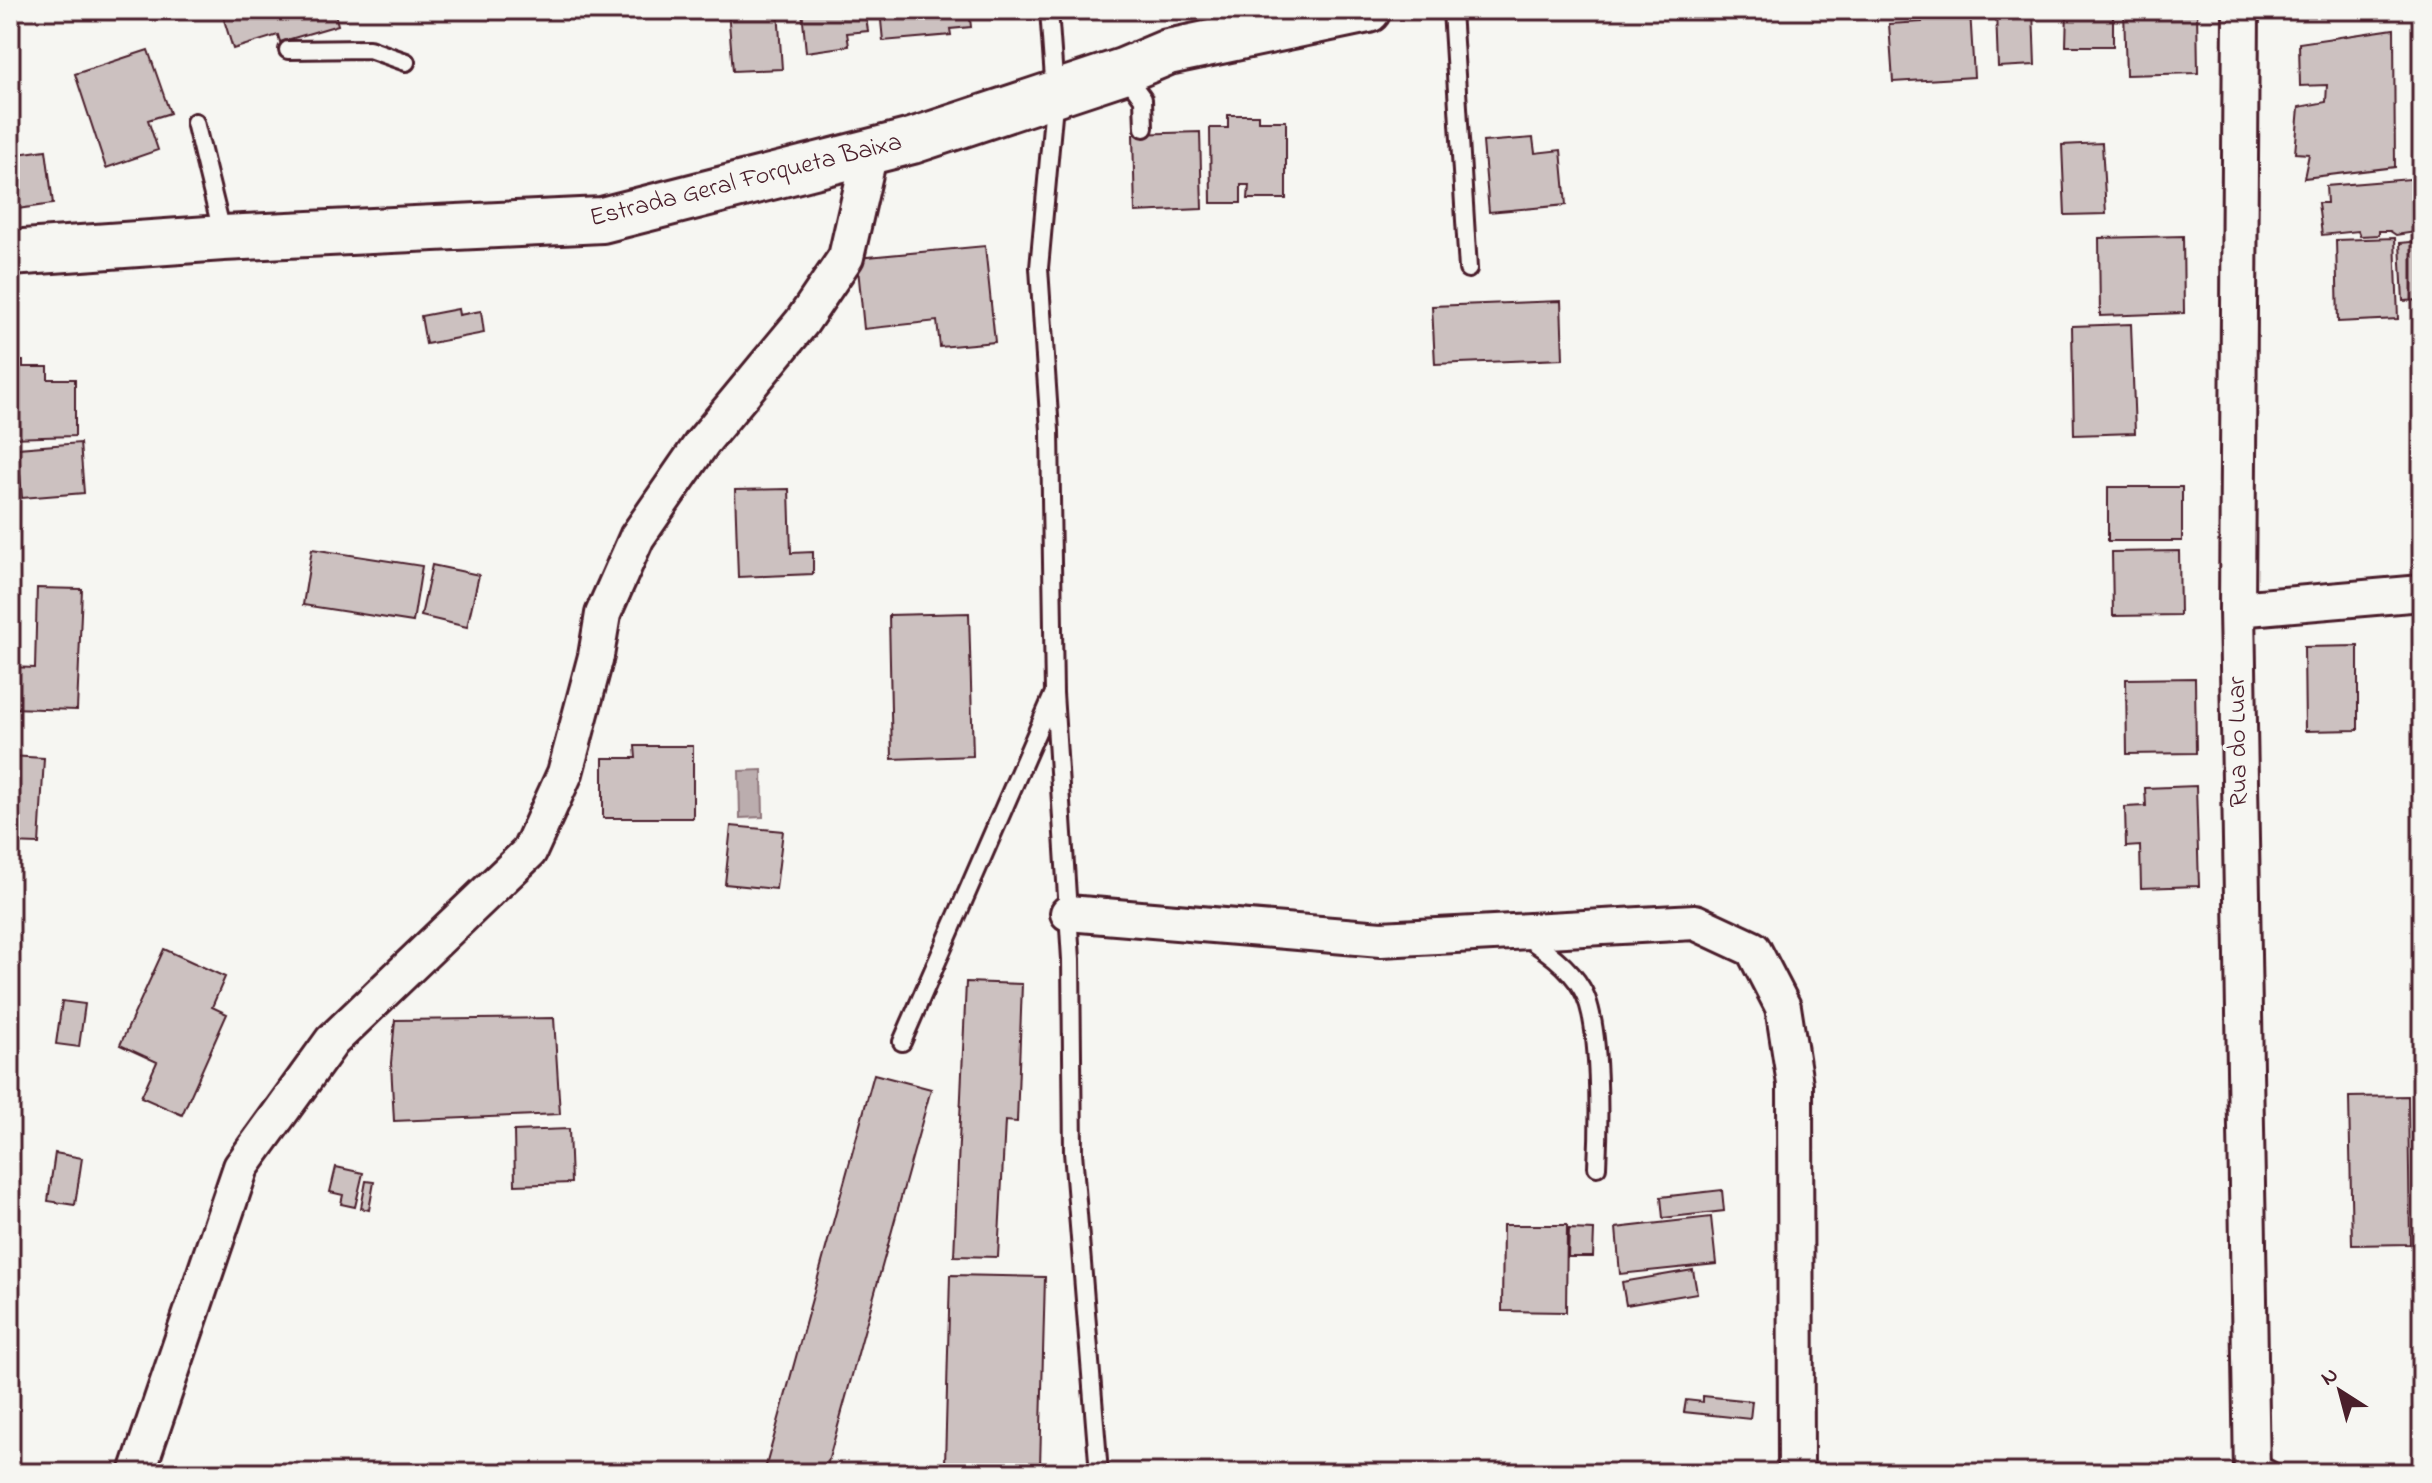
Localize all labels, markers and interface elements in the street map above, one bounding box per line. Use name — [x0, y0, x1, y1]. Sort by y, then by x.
street label: Estrada Geral Forqueta Baixa — [586, 124, 906, 238]
street label: Rua do Luar — [2219, 675, 2259, 808]
north arrow — [2300, 1351, 2380, 1431]
text: N — [2315, 1360, 2345, 1395]

